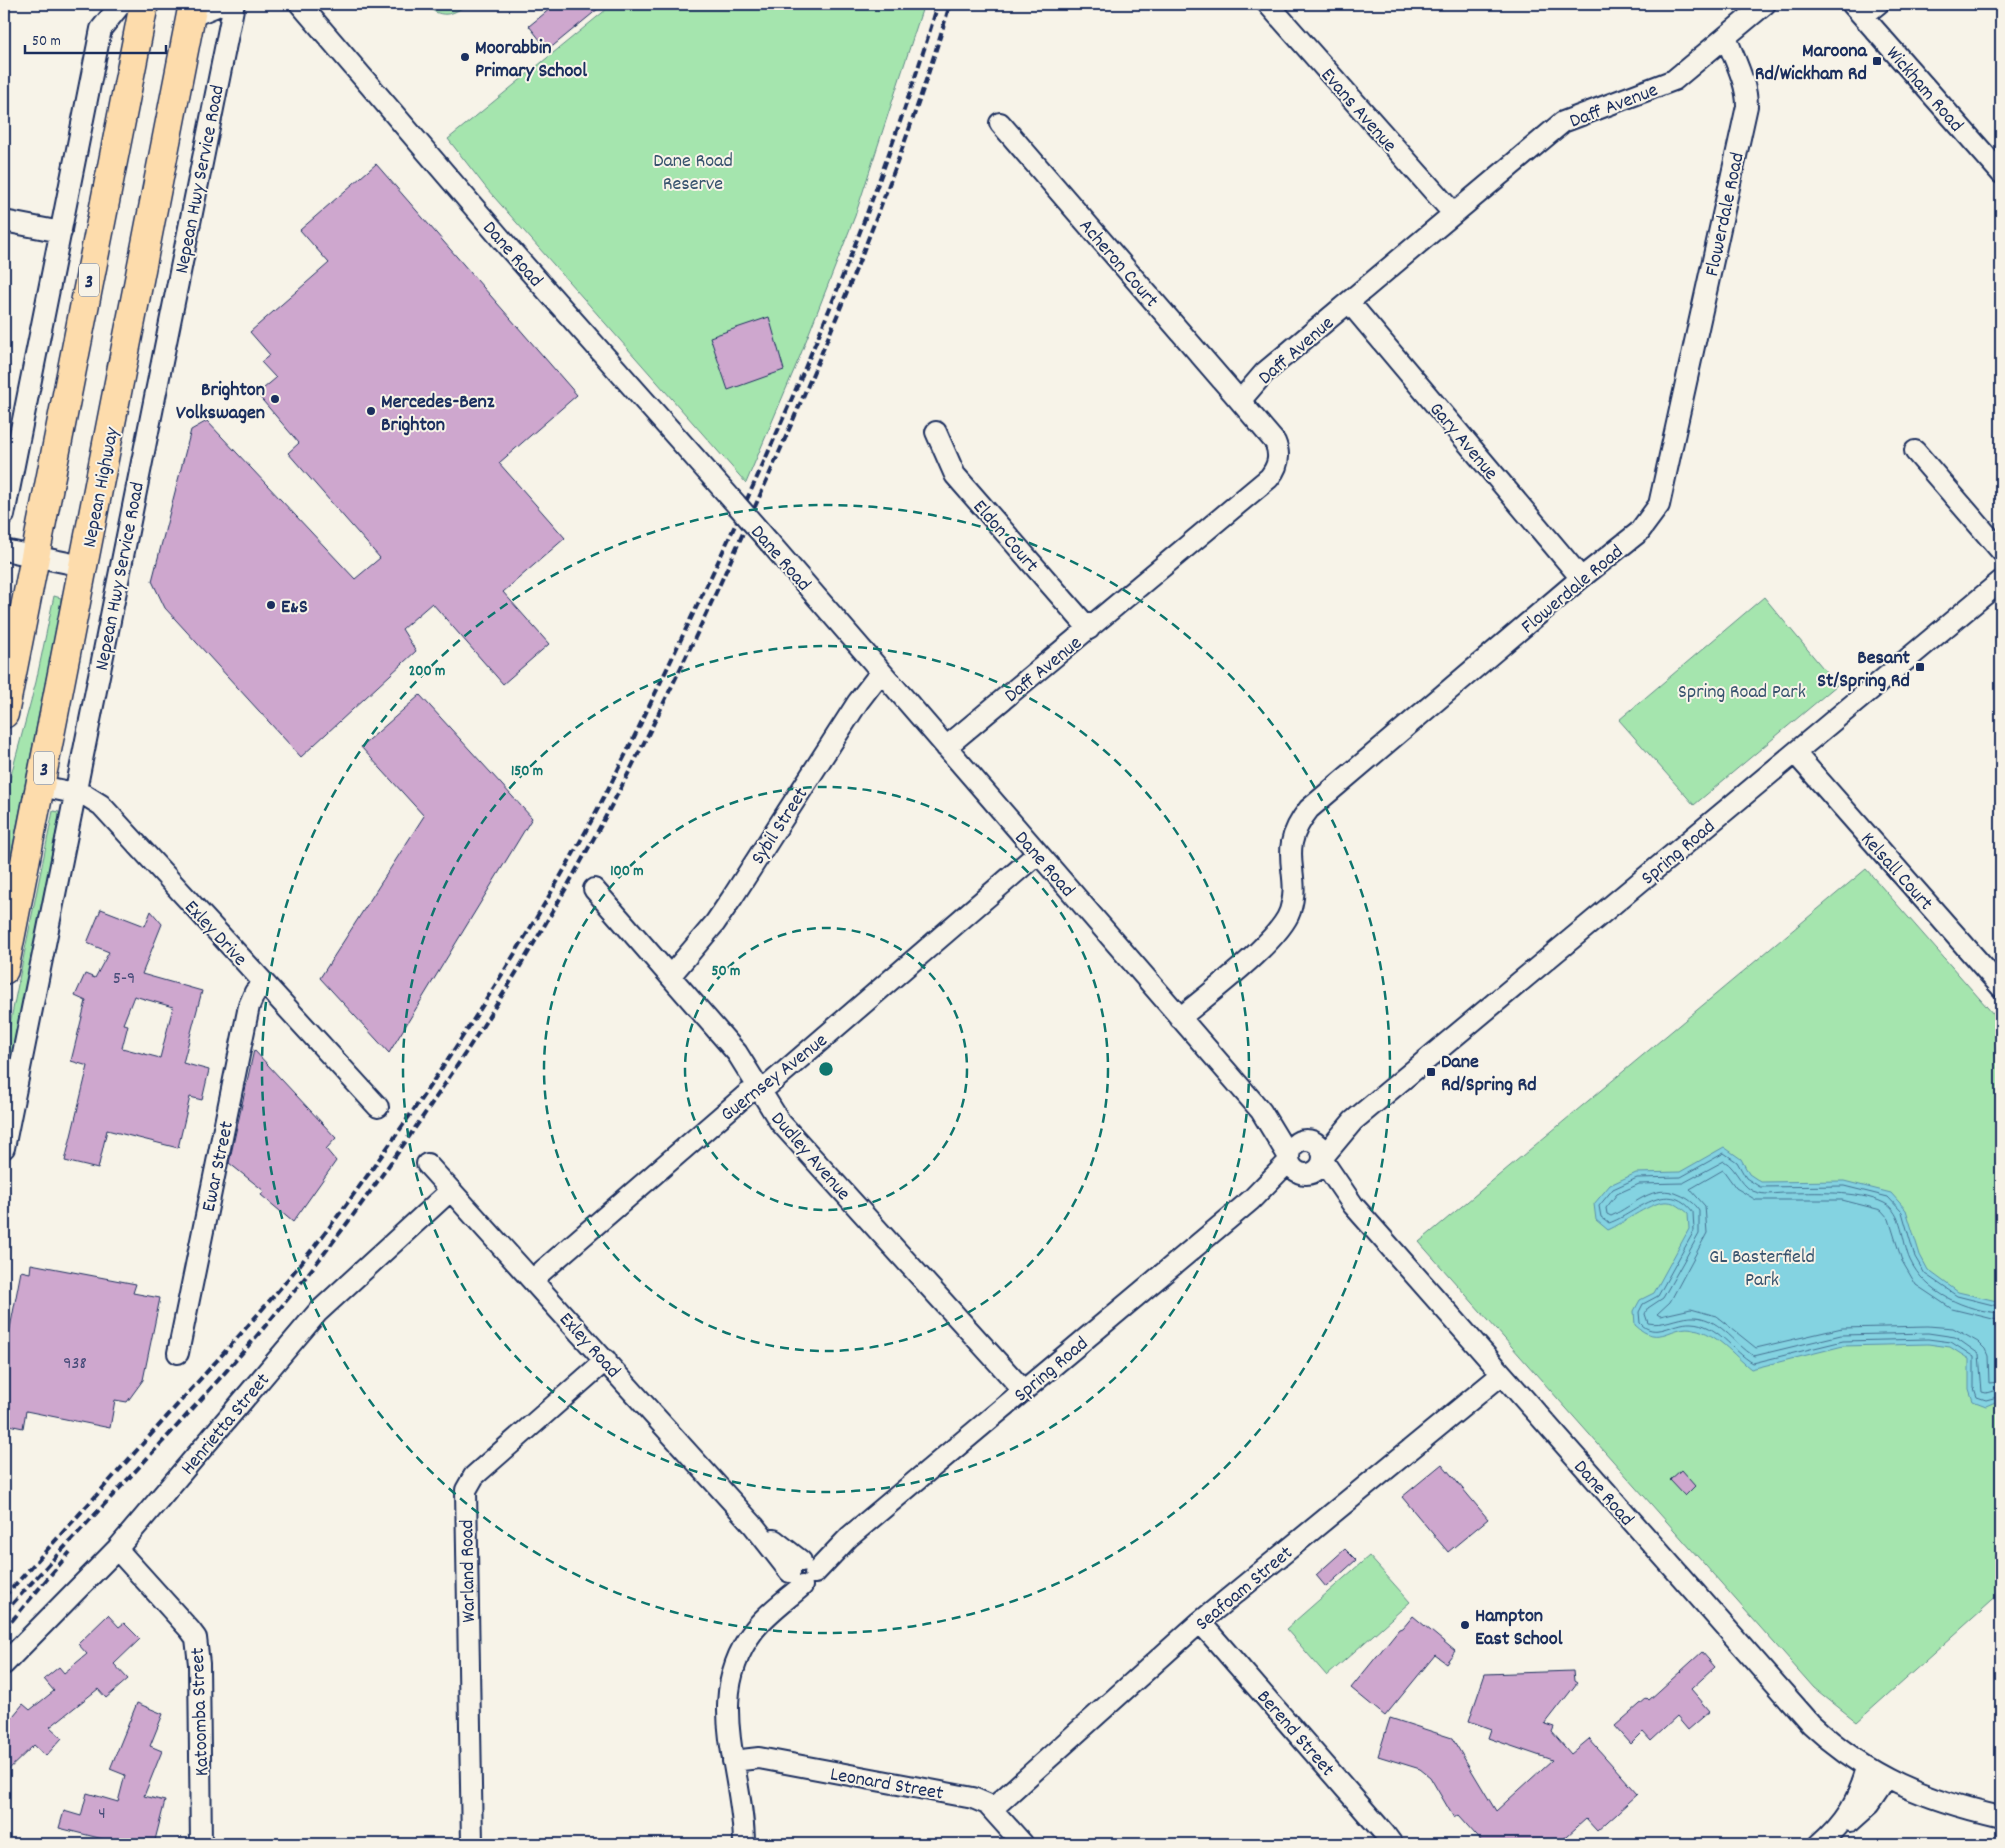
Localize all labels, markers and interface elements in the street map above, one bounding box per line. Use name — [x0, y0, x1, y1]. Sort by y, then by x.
scale bar — [25, 22, 166, 54]
text: 50 m — [32, 31, 61, 53]
place label: Moorabbin Primary School — [475, 35, 587, 86]
place label: Maroona Rd/Wickham Rd — [1755, 38, 1868, 89]
street label: Wickham Road — [1879, 41, 1969, 139]
marker: Moorabbin Primary School — [459, 51, 471, 63]
marker: Maroona Rd/Wickham Rd — [1871, 55, 1883, 67]
street label: Evans Avenue — [1313, 63, 1402, 159]
street label: Daff Avenue — [1566, 77, 1662, 136]
street label: Nepean Hwy Service Road — [169, 83, 233, 276]
park label: Dane Road Reserve — [653, 148, 733, 199]
street label: Flowerdale Road — [1699, 150, 1753, 279]
street label: Acheron Court — [1071, 214, 1164, 314]
street label: Dane Road — [475, 216, 548, 294]
road number: 3 — [79, 264, 99, 296]
street label: Daff Avenue — [1253, 310, 1341, 392]
place label: Brighton Volkswagen — [176, 377, 265, 428]
place label: Mercedes-Benz Brighton — [381, 389, 495, 440]
marker: Brighton Volkswagen — [269, 393, 281, 405]
street label: Gary Avenue — [1422, 397, 1504, 487]
marker: Mercedes-Benz Brighton — [365, 405, 377, 417]
street label: Nepean Highway — [77, 424, 128, 550]
street label: Nepean Hwy Service Road — [89, 480, 153, 673]
street label: Eldon Court — [965, 495, 1044, 579]
street label: Dane Road — [743, 520, 816, 598]
street label: Flowerdale Road — [1516, 539, 1630, 642]
place label: E&S — [281, 594, 308, 622]
marker: E&S — [265, 599, 277, 611]
street label: Daff Avenue — [999, 630, 1089, 710]
place label: Besant St/Spring Rd — [1817, 645, 1911, 696]
text: 200 m — [409, 661, 445, 683]
marker: Besant St/Spring Rd — [1914, 661, 1926, 673]
park label: Spring Road Park — [1678, 679, 1806, 707]
road number: 3 — [34, 751, 54, 784]
text: 150 m — [511, 761, 543, 783]
street label: Sybil Street — [745, 782, 816, 871]
street label: Spring Road — [1636, 814, 1722, 893]
street label: Dane Road — [1007, 826, 1080, 904]
street label: Kelsall Court — [1853, 827, 1939, 917]
text: 100 m — [610, 861, 644, 883]
street label: Exley Drive — [177, 895, 253, 973]
text: 50 m — [712, 961, 740, 983]
house number: 5-9 — [113, 967, 135, 992]
street label: Guernsey Avenue — [715, 1028, 834, 1129]
place label: Dane Rd/Spring Rd — [1441, 1049, 1537, 1100]
centre of rings — [817, 1060, 835, 1078]
marker: Dane Rd/Spring Rd — [1425, 1066, 1437, 1078]
street label: Dudley Avenue — [763, 1107, 856, 1208]
street label: Ewar Street — [196, 1119, 242, 1215]
park label: GL Basterfield Park — [1709, 1244, 1815, 1295]
street label: Exley Road — [552, 1307, 626, 1385]
street label: Spring Road — [1009, 1331, 1095, 1410]
house number: 938 — [63, 1352, 87, 1377]
street label: Henrietta Street — [175, 1368, 277, 1482]
street label: Dane Road — [1566, 1455, 1639, 1533]
street label: Warland Road — [454, 1519, 484, 1623]
street label: Seafoam Street — [1190, 1540, 1300, 1638]
place label: Hampton East School — [1475, 1603, 1563, 1654]
marker: Hampton East School — [1459, 1619, 1471, 1631]
street label: Katoomba Street — [185, 1647, 217, 1777]
street label: Berend Street — [1249, 1685, 1340, 1783]
street label: Leonard Street — [828, 1761, 945, 1809]
house number: 4 — [98, 1802, 106, 1827]

